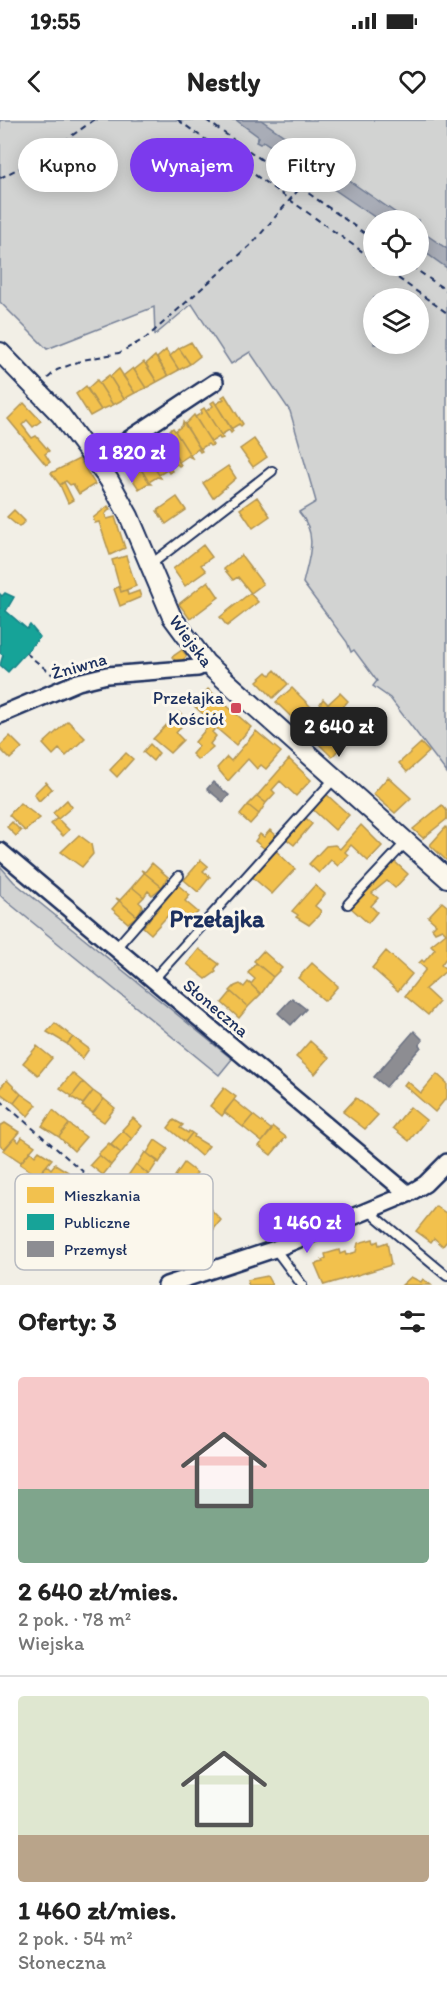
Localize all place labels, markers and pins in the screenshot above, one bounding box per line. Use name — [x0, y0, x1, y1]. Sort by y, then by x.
pin: 1 820 zł — [70, 433, 194, 484]
place label: Przełajka Kościół — [153, 687, 225, 730]
marker: Przełajka Kościół — [229, 701, 243, 715]
pin: 2 640 zł — [277, 707, 401, 758]
pin: 1 460 zł — [245, 1203, 369, 1254]

